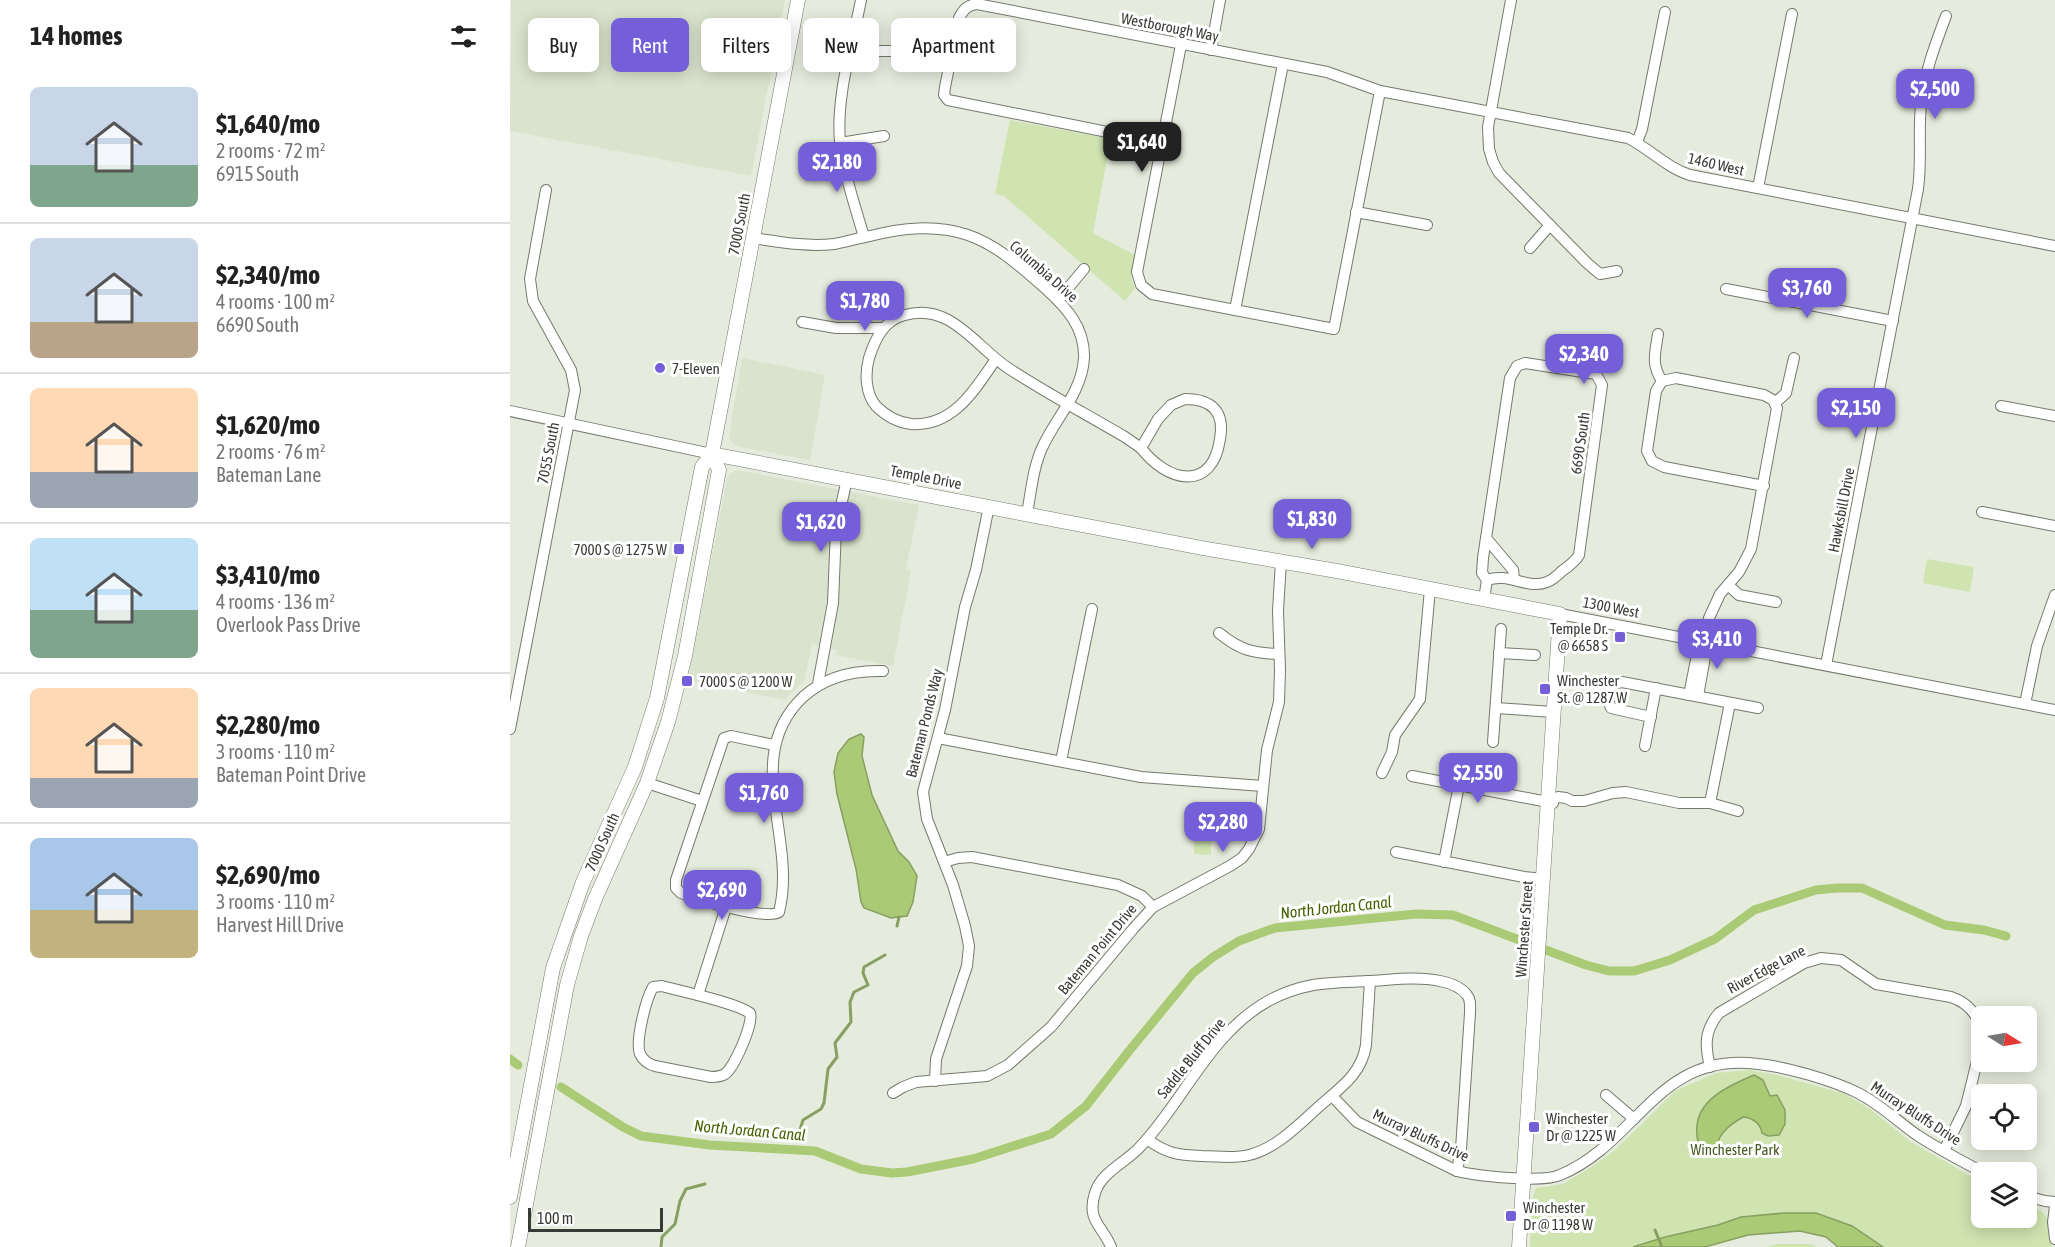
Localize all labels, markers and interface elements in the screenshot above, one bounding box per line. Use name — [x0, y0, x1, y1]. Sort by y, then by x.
street label: Westborough Way — [1120, 9, 1220, 45]
chip: Buy — [528, 18, 599, 72]
chip: Rent — [611, 18, 689, 72]
chip: Filters — [701, 18, 791, 72]
chip: New — [803, 18, 879, 72]
chip: Apartment — [891, 18, 1016, 72]
icon: filters — [447, 20, 480, 53]
text: 14 homes — [30, 21, 123, 51]
pin: $2,500 — [1886, 69, 1984, 120]
text: $2,500 — [1910, 77, 1960, 100]
text: $1,640/mo — [216, 109, 320, 139]
icon: home — [78, 111, 150, 183]
pin: $1,640 — [1093, 122, 1191, 173]
text: $1,640 — [1117, 130, 1167, 153]
text: 2 rooms · 72 m² — [216, 139, 326, 162]
pin: $2,180 — [788, 142, 886, 193]
street label: 1460 West — [1686, 149, 1746, 179]
text: $2,180 — [812, 150, 862, 173]
text: 6915 South — [216, 162, 299, 185]
street label: 7000 South — [725, 192, 753, 256]
street label: Columbia Drive — [1007, 237, 1082, 305]
text: $2,340/mo — [216, 260, 320, 290]
icon: home — [78, 262, 150, 334]
pin: $3,760 — [1758, 268, 1856, 319]
text: $3,760 — [1782, 276, 1832, 299]
pin: $1,780 — [816, 281, 914, 332]
text: $1,780 — [840, 289, 890, 312]
text: 4 rooms · 100 m² — [216, 290, 335, 313]
text: 6690 South — [216, 313, 299, 336]
pin: $2,340 — [1535, 334, 1633, 385]
text: $2,340 — [1559, 342, 1609, 365]
place label: 7-Eleven — [672, 360, 720, 377]
marker: 7-Eleven — [653, 361, 667, 375]
pin: $2,150 — [1807, 388, 1905, 439]
text: $2,150 — [1831, 396, 1881, 419]
text: $1,620/mo — [216, 410, 320, 440]
street label: 6690 South — [1567, 411, 1593, 475]
icon: home — [78, 412, 150, 484]
street label: 7055 South — [534, 421, 562, 485]
text: 2 rooms · 76 m² — [216, 440, 326, 463]
street label: Temple Drive — [889, 462, 963, 492]
text: Bateman Lane — [216, 463, 321, 486]
street label: Hawksbill Drive — [1824, 466, 1858, 554]
pin: $1,830 — [1263, 499, 1361, 550]
pin: $1,620 — [772, 502, 870, 553]
text: $1,830 — [1287, 507, 1337, 530]
text: $1,620 — [796, 510, 846, 533]
place label: 7000 S @ 1275 W — [574, 541, 667, 558]
marker: 7000 S @ 1275 W — [672, 542, 686, 556]
text: $3,410/mo — [216, 560, 320, 590]
icon: home — [78, 562, 150, 634]
text: 4 rooms · 136 m² — [216, 590, 335, 613]
street label: 1300 West — [1581, 593, 1641, 621]
text: Overlook Pass Drive — [216, 613, 361, 636]
pin: $3,410 — [1668, 619, 1766, 670]
place label: Temple Dr. @ 6658 S — [1550, 620, 1608, 654]
text: $3,410 — [1692, 627, 1742, 650]
marker: Temple Dr. @ 6658 S — [1613, 630, 1627, 644]
street label: Bateman Ponds Way — [902, 667, 946, 779]
place label: Winchester St. @ 1287 W — [1557, 672, 1627, 706]
place label: 7000 S @ 1200 W — [699, 673, 793, 690]
marker: 7000 S @ 1200 W — [680, 674, 694, 688]
marker: Winchester St. @ 1287 W — [1538, 682, 1552, 696]
text: $2,280/mo — [216, 710, 320, 740]
icon: home — [78, 712, 150, 784]
text: 3 rooms · 110 m² — [216, 740, 335, 763]
pin: $2,550 — [1429, 753, 1527, 804]
text: $2,550 — [1453, 761, 1503, 784]
text: Bateman Point Drive — [216, 763, 366, 786]
pin: $1,760 — [715, 773, 813, 824]
text: $1,760 — [739, 781, 789, 804]
pin: $2,280 — [1174, 802, 1272, 853]
street label: 7000 South — [582, 810, 622, 874]
text: $2,280 — [1198, 810, 1248, 833]
text: $2,690/mo — [216, 860, 320, 890]
icon: home — [78, 862, 150, 934]
pin: $2,690 — [673, 870, 771, 921]
text: $2,690 — [697, 878, 747, 901]
street label: Winchester Street — [1512, 880, 1536, 978]
text: 3 rooms · 110 m² — [216, 890, 335, 913]
water label: North Jordan Canal — [1279, 892, 1393, 922]
street label: Bateman Point Drive — [1054, 900, 1140, 998]
text: Harvest Hill Drive — [216, 913, 344, 936]
street label: River Edge Lane — [1724, 941, 1808, 997]
north arrow — [1971, 1006, 2037, 1072]
map controls — [1971, 1006, 2037, 1228]
street label: Saddle Bluff Drive — [1154, 1014, 1229, 1101]
street label: Murray Bluffs Drive — [1868, 1078, 1964, 1149]
button: locate — [1971, 1084, 2037, 1150]
street label: Murray Bluffs Drive — [1370, 1105, 1472, 1165]
place label: Winchester Dr @ 1225 W — [1546, 1110, 1616, 1144]
water label: North Jordan Canal — [693, 1116, 807, 1144]
marker: Winchester Dr @ 1225 W — [1527, 1120, 1541, 1134]
park label: Winchester Park — [1690, 1141, 1780, 1158]
button: layers — [1971, 1162, 2037, 1228]
place label: Winchester Dr @ 1198 W — [1523, 1199, 1593, 1233]
scale bar — [528, 1205, 663, 1232]
text: 100 m — [537, 1209, 573, 1227]
marker: Winchester Dr @ 1198 W — [1504, 1209, 1518, 1223]

